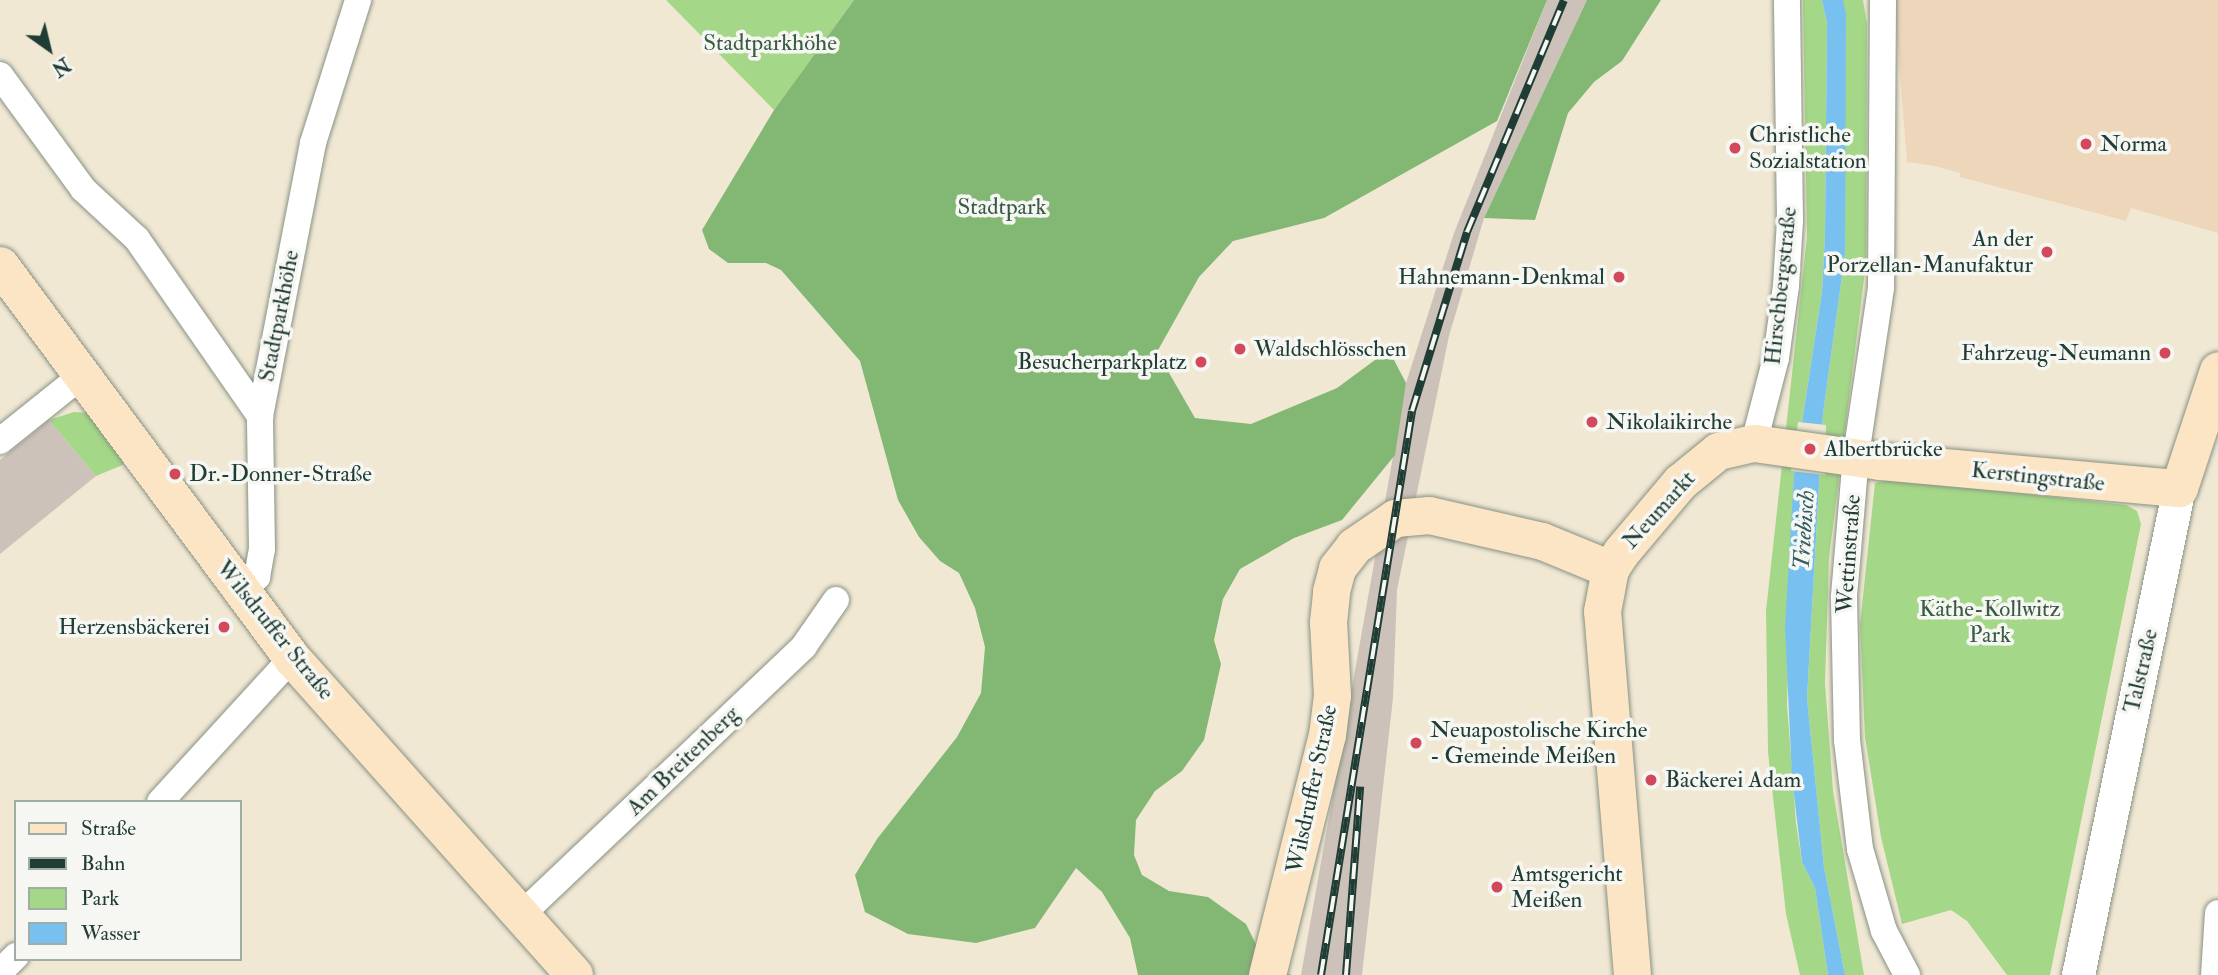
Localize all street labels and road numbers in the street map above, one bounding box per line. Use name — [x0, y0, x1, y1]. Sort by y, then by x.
street label: Hirschbergstraße — [1759, 206, 1803, 366]
street label: Stadtparkhöhe — [253, 248, 305, 384]
street label: Kerstingstraße — [1970, 456, 2106, 498]
street label: Neumarkt — [1617, 465, 1701, 555]
street label: Wettinstraße — [1831, 494, 1867, 614]
street label: Wilsdruffer Straße — [210, 555, 340, 705]
street label: Talstraße — [2118, 626, 2164, 716]
street label: Am Breitenberg — [621, 700, 745, 822]
street label: Wilsdruffer Straße — [1281, 702, 1343, 876]

